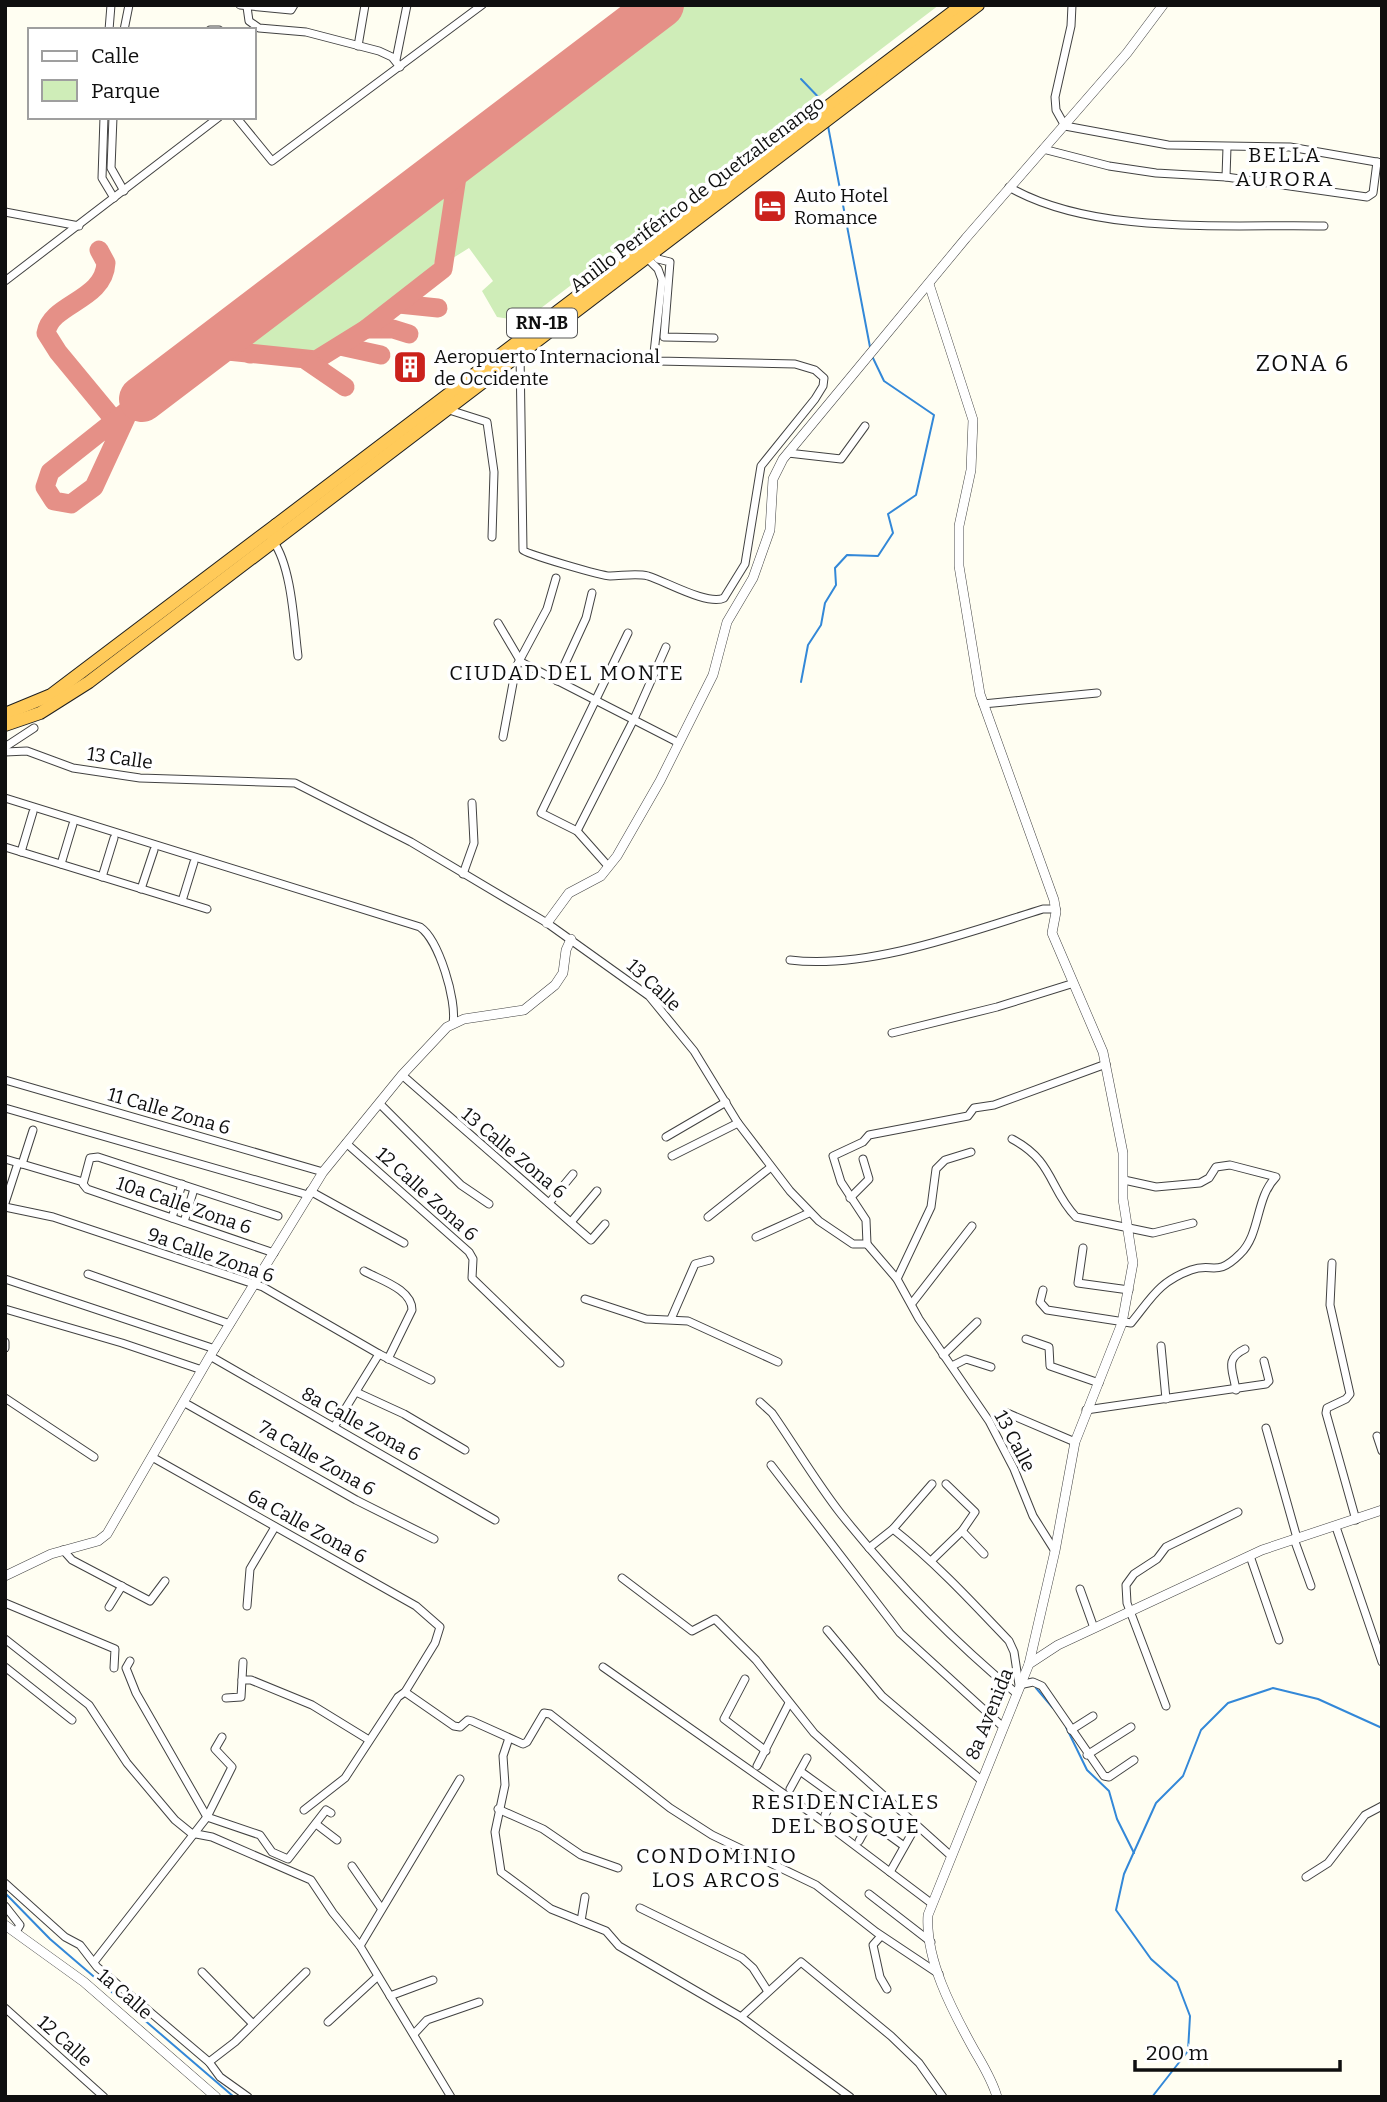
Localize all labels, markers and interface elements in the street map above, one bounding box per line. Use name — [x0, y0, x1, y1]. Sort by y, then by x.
legend — [28, 28, 256, 119]
text: Calle — [91, 43, 139, 69]
text: Parque — [91, 78, 160, 104]
street label: Anillo Periférico de Quetzaltenango — [565, 91, 829, 297]
district label: BELLA AURORA — [1236, 142, 1334, 192]
place label: Auto Hotel Romance — [794, 184, 888, 229]
hotel icon: Auto Hotel Romance — [751, 187, 789, 225]
road number: RN-1B — [507, 309, 577, 338]
place label: Aeropuerto Internacional de Occidente — [434, 345, 660, 390]
building icon: Aeropuerto Internacional de Occidente — [391, 348, 429, 386]
district label: ZONA 6 — [1256, 349, 1350, 377]
district label: CIUDAD DEL MONTE — [449, 660, 685, 686]
street label: 13 Calle — [86, 742, 154, 774]
street label: 13 Calle — [622, 954, 686, 1016]
street label: 11 Calle Zona 6 — [105, 1083, 233, 1139]
street label: 13 Calle Zona 6 — [457, 1103, 571, 1203]
street label: 12 Calle Zona 6 — [371, 1142, 483, 1246]
street label: 10a Calle Zona 6 — [113, 1171, 255, 1239]
street label: 9a Calle Zona 6 — [145, 1223, 277, 1287]
street label: 8a Calle Zona 6 — [298, 1382, 424, 1466]
street label: 13 Calle — [989, 1406, 1041, 1476]
street label: 7a Calle Zona 6 — [255, 1415, 379, 1501]
street label: 6a Calle Zona 6 — [243, 1484, 371, 1568]
street label: 8a Avenida — [960, 1664, 1018, 1763]
district label: RESIDENCIALES DEL BOSQUE — [751, 1789, 941, 1839]
district label: CONDOMINIO LOS ARCOS — [636, 1843, 798, 1893]
street label: 1a Calle — [93, 1964, 157, 2024]
street label: 12 Calle — [33, 2011, 97, 2071]
scale bar — [1135, 2028, 1340, 2072]
text: 200 m — [1146, 2040, 1209, 2066]

